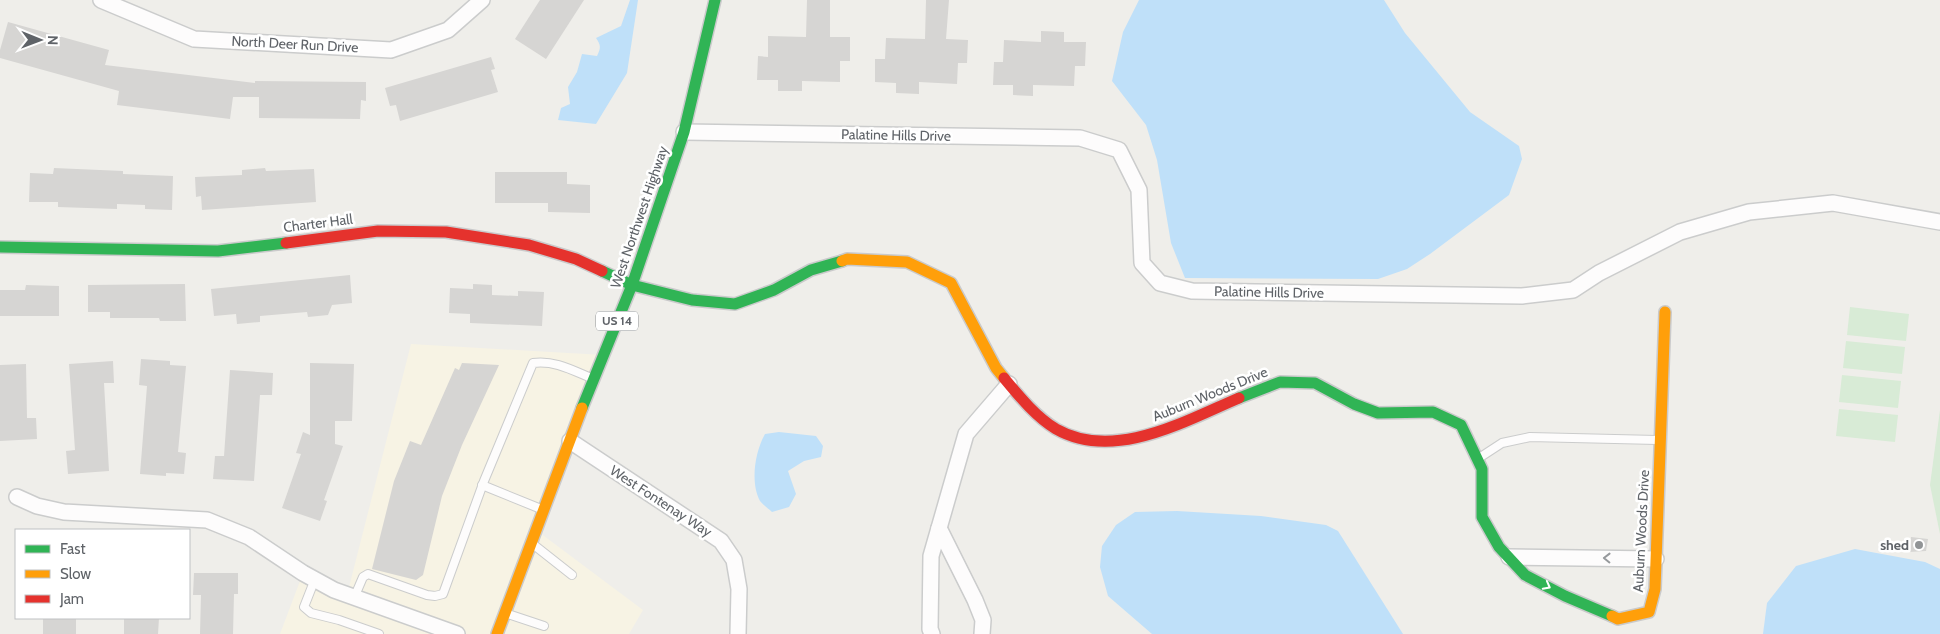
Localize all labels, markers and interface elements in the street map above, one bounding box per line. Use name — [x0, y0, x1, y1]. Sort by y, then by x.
north arrow — [15, 15, 65, 65]
street label: North Deer Run Drive — [231, 32, 359, 56]
text: N — [44, 35, 62, 45]
street label: Palatine Hills Drive — [841, 125, 951, 145]
street label: West Northwest Highway — [606, 144, 672, 290]
street label: Charter Hall — [282, 210, 354, 236]
street label: Palatine Hills Drive — [1214, 282, 1324, 302]
road number: US 14 — [596, 312, 638, 331]
street label: Auburn Woods Drive — [1150, 363, 1270, 425]
street label: West Fontenay Way — [607, 461, 715, 541]
street label: Auburn Woods Drive — [1629, 469, 1653, 593]
legend — [15, 529, 190, 619]
place label: shed — [1880, 536, 1909, 554]
marker: shed — [1913, 539, 1925, 551]
text: Fast — [60, 540, 85, 558]
one-way arrow — [1603, 553, 1611, 563]
text: Slow — [60, 565, 91, 583]
one-way arrow — [1542, 580, 1551, 590]
text: Jam — [59, 590, 84, 608]

